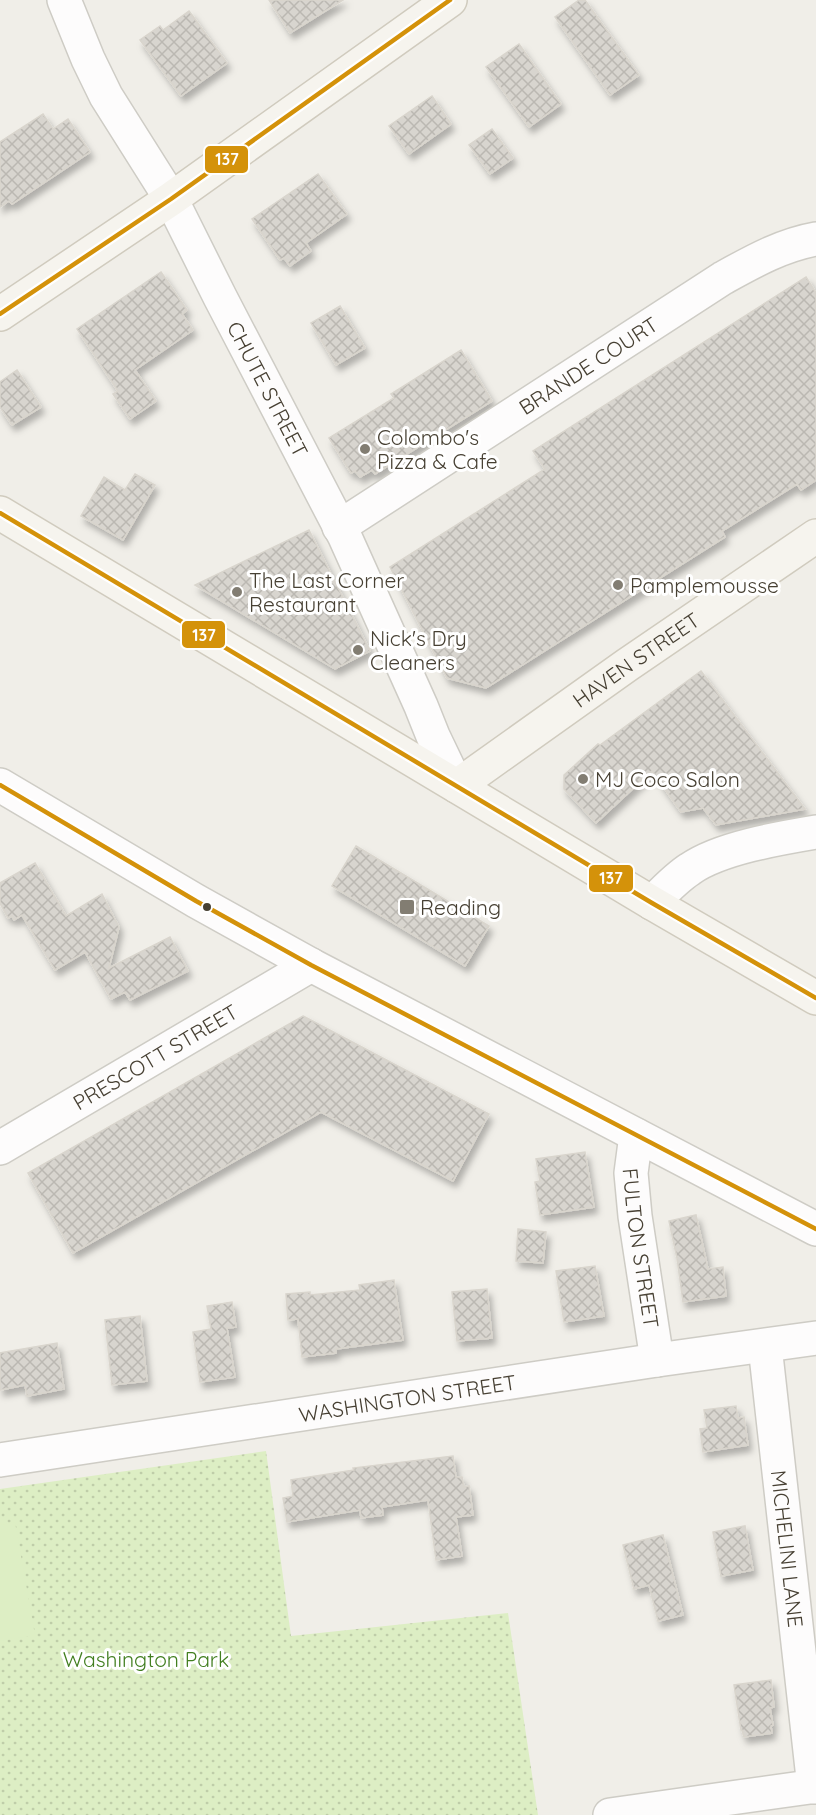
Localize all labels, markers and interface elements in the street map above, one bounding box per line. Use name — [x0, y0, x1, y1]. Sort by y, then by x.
line badge: 137 — [204, 145, 249, 174]
text: 137 — [215, 149, 239, 169]
street label: BRANDE COURT — [514, 311, 663, 420]
street label: CHUTE STREET — [222, 317, 314, 461]
place label: Colombo's Pizza & Cafe — [377, 424, 498, 474]
marker: Colombo's Pizza & Cafe — [358, 442, 372, 456]
place label: The Last Corner Restaurant — [249, 567, 404, 617]
place label: Pamplemousse — [630, 572, 779, 598]
marker: Pamplemousse — [611, 578, 625, 592]
marker: The Last Corner Restaurant — [230, 585, 244, 599]
street label: HAVEN STREET — [567, 606, 704, 713]
line badge: 137 — [181, 620, 226, 649]
text: 137 — [192, 625, 216, 645]
place label: Nick's Dry Cleaners — [370, 625, 467, 675]
marker: Nick's Dry Cleaners — [351, 643, 365, 657]
place label: MJ Coco Salon — [595, 766, 740, 792]
marker: MJ Coco Salon — [576, 772, 590, 786]
line badge: 137 — [588, 864, 634, 893]
text: 137 — [599, 868, 623, 888]
place label: Reading — [420, 894, 501, 920]
marker: Reading — [398, 898, 416, 916]
unlabelled marker — [201, 901, 213, 913]
street label: PRESCOTT STREET — [68, 998, 242, 1115]
street label: FULTON STREET — [618, 1167, 665, 1330]
street label: WASHINGTON STREET — [297, 1369, 518, 1427]
street label: MICHELINI LANE — [766, 1469, 809, 1629]
park label: Washington Park — [63, 1646, 229, 1672]

